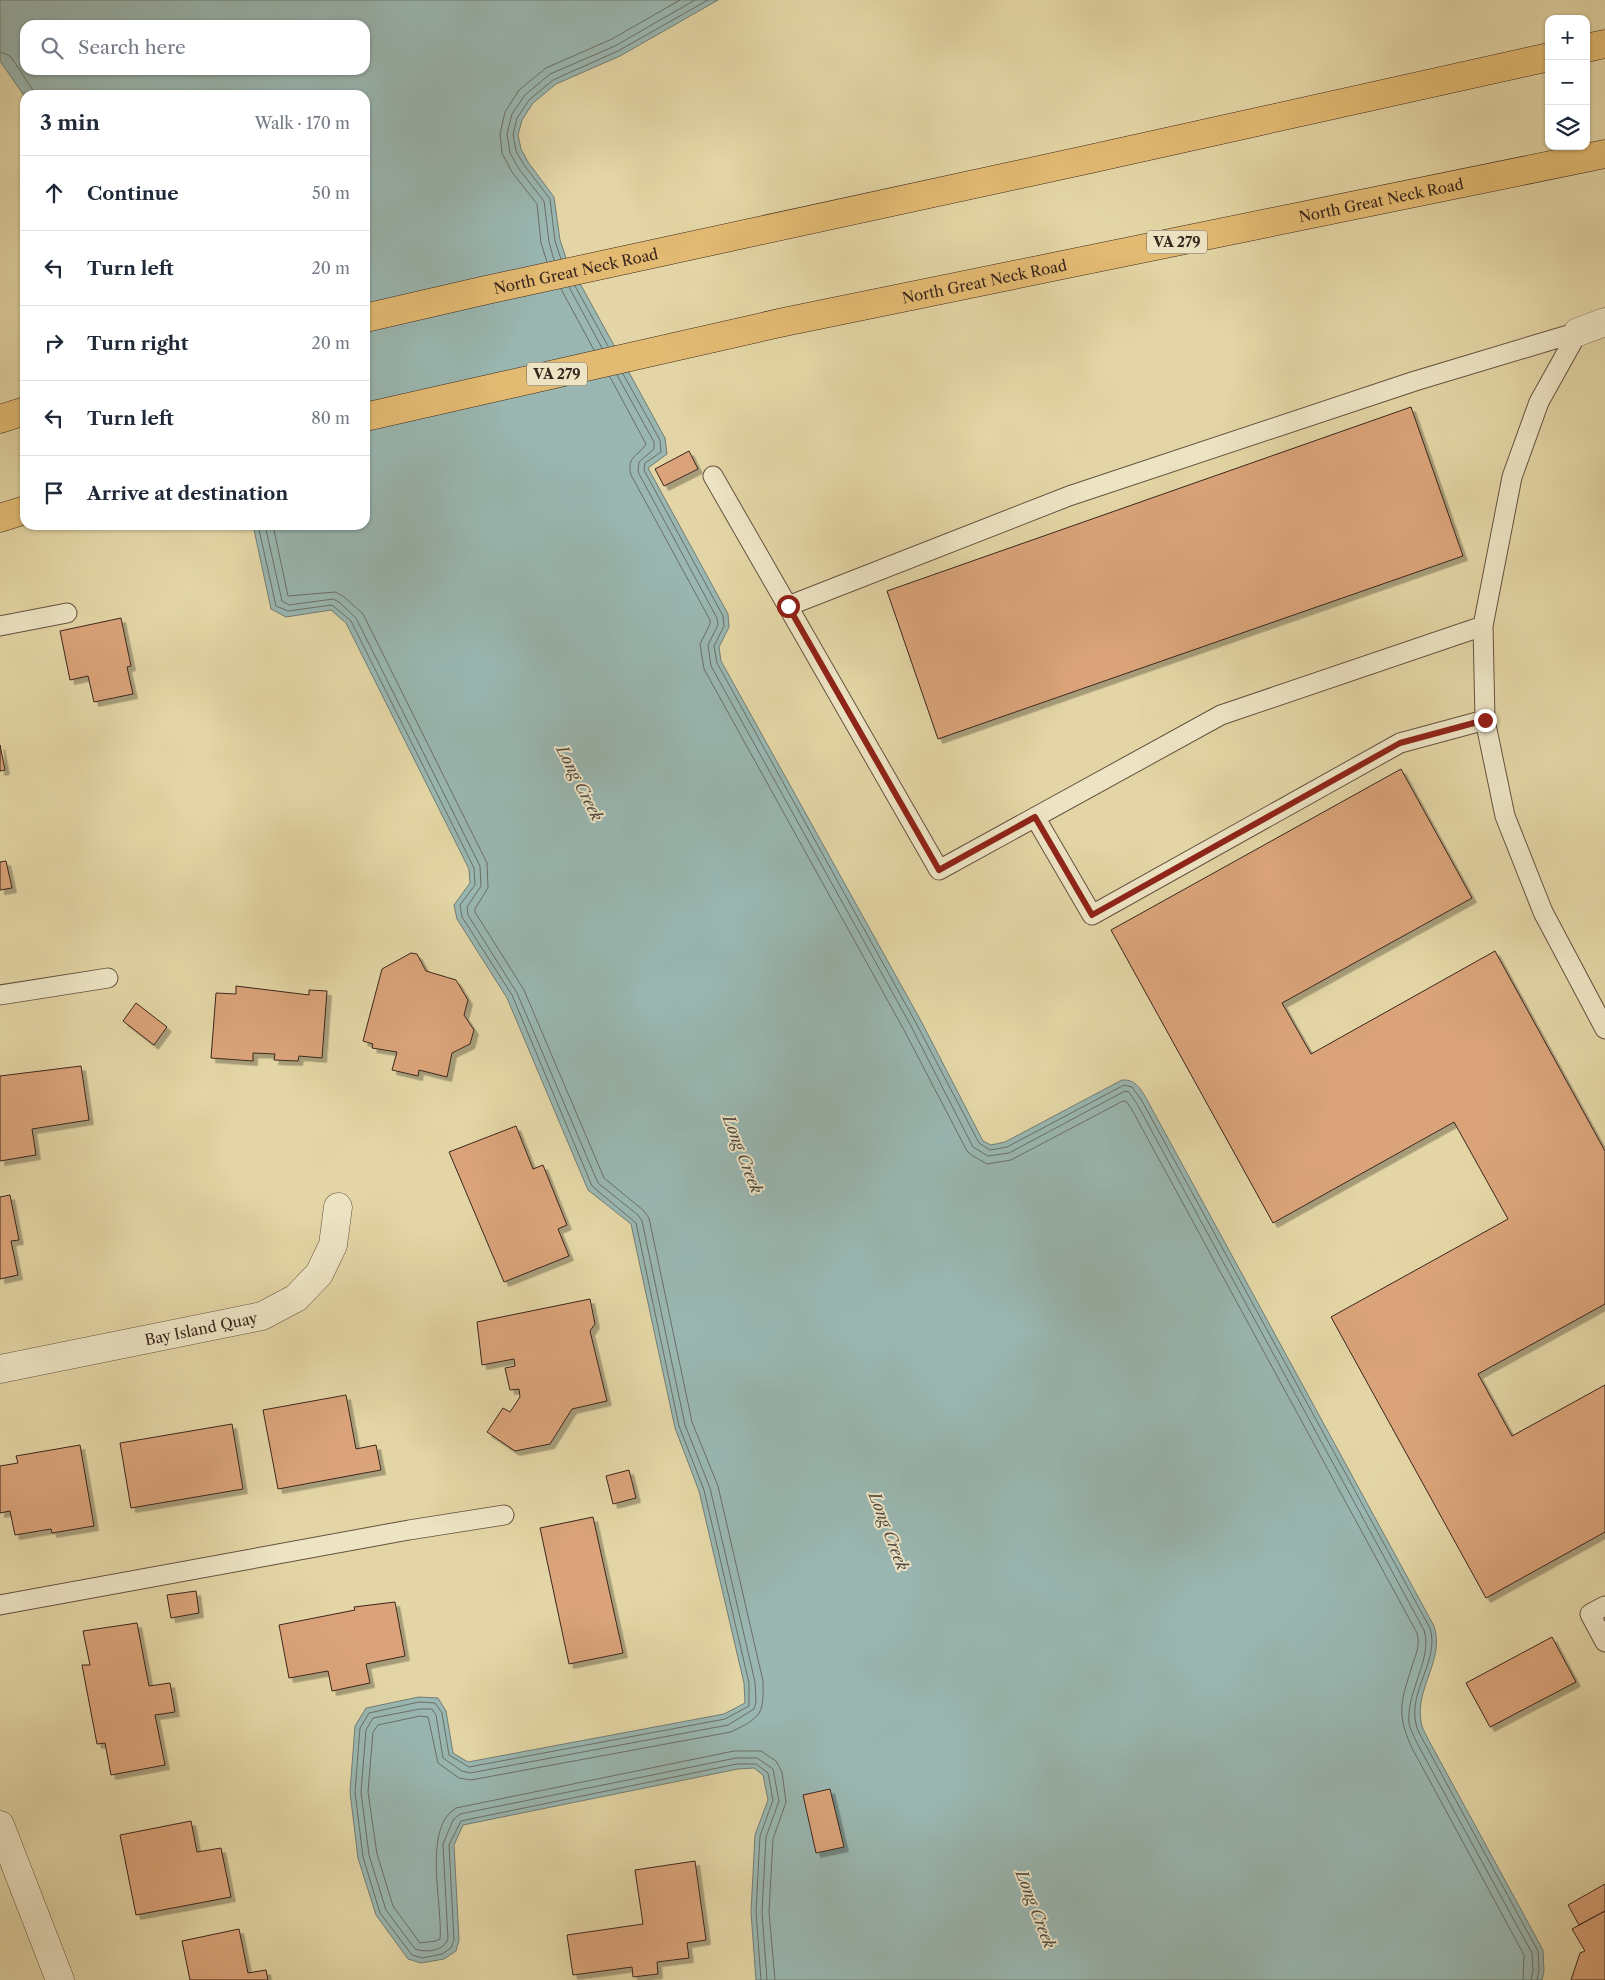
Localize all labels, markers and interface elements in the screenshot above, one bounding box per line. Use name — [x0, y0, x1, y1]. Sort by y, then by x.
map controls — [1545, 15, 1590, 150]
button: + — [1545, 15, 1590, 60]
search box — [20, 20, 370, 75]
icon: search — [38, 34, 66, 62]
text: Search here — [78, 36, 186, 59]
button: − — [1545, 60, 1590, 105]
button: layers — [1545, 105, 1590, 150]
text: 3 min — [40, 110, 100, 135]
text: Walk · 170 m — [255, 113, 350, 133]
street label: North Great Neck Road — [1297, 174, 1465, 226]
icon: ahead — [40, 179, 68, 207]
text: Continue — [87, 182, 179, 205]
text: 50 m — [312, 183, 350, 203]
road number: VA 279 — [1147, 230, 1207, 253]
street label: North Great Neck Road — [492, 244, 660, 298]
icon: left — [40, 254, 68, 282]
street label: North Great Neck Road — [900, 255, 1068, 307]
text: Turn left — [87, 257, 174, 280]
text: 20 m — [311, 258, 350, 278]
icon: right — [40, 329, 68, 357]
text: Turn right — [87, 332, 188, 355]
text: 20 m — [311, 333, 350, 353]
road number: VA 279 — [527, 362, 587, 386]
icon: left — [40, 404, 68, 432]
text: Turn left — [87, 407, 174, 430]
text: 80 m — [311, 408, 350, 428]
icon: arrive — [40, 479, 68, 507]
text: Arrive at destination — [87, 482, 288, 505]
route start — [777, 595, 800, 618]
route end — [1474, 709, 1497, 732]
water label: Long Creek — [551, 740, 608, 825]
water label: Long Creek — [718, 1110, 767, 1197]
street label: Bay Island Quay — [143, 1308, 260, 1349]
water label: Long Creek — [864, 1487, 913, 1574]
water label: Long Creek — [1011, 1865, 1060, 1952]

